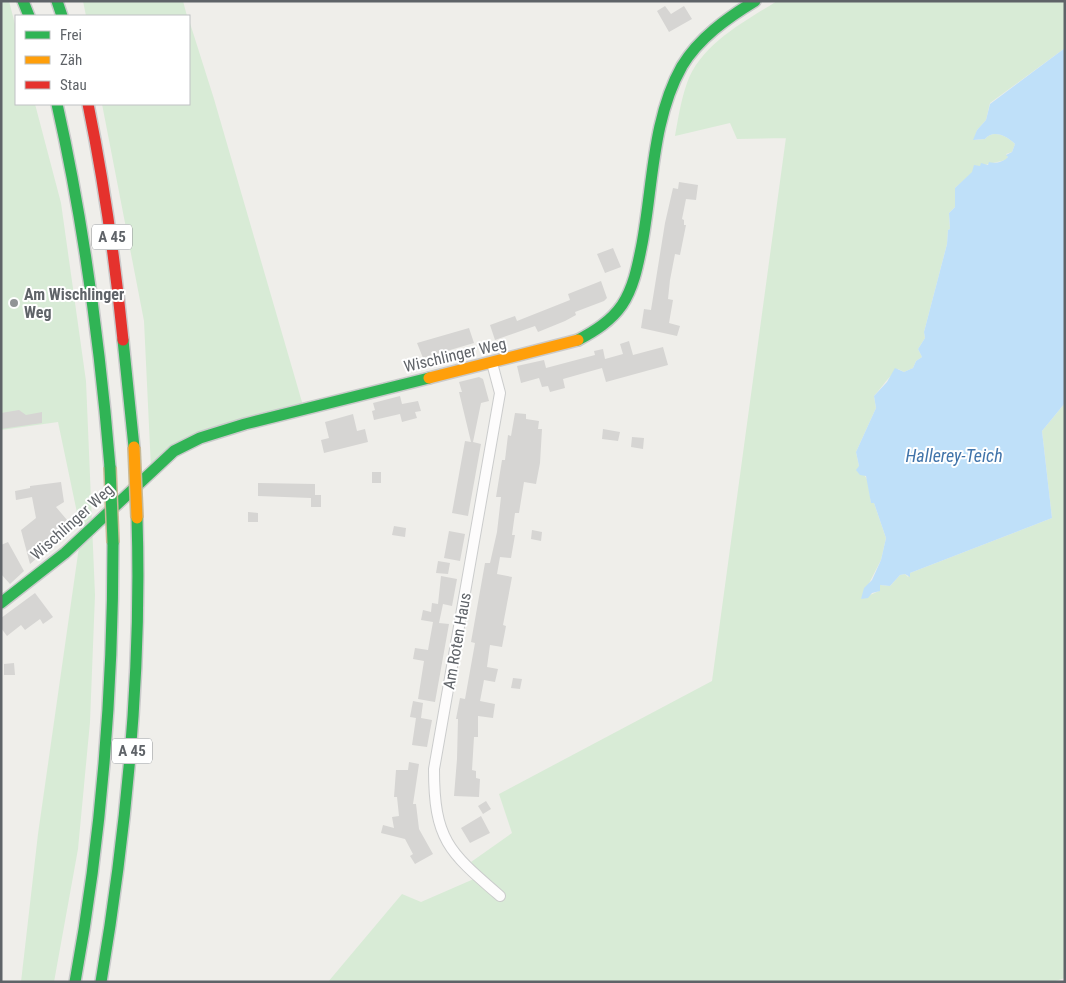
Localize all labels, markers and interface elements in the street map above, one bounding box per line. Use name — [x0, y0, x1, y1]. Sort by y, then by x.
legend — [15, 15, 190, 105]
text: Frei — [60, 26, 82, 44]
text: Zäh — [60, 51, 82, 69]
text: Stau — [60, 76, 87, 94]
road number: A 45 — [92, 224, 132, 250]
place label: Am Wischlinger Weg — [24, 285, 124, 322]
marker: Am Wischlinger Weg — [8, 297, 20, 309]
street label: Wischlinger Weg — [402, 334, 508, 376]
water label: Hallerey-Teich — [905, 445, 1003, 466]
street label: Wischlinger Weg — [27, 480, 117, 564]
street label: Am Roten Haus — [439, 591, 475, 691]
road number: A 45 — [112, 738, 152, 764]

